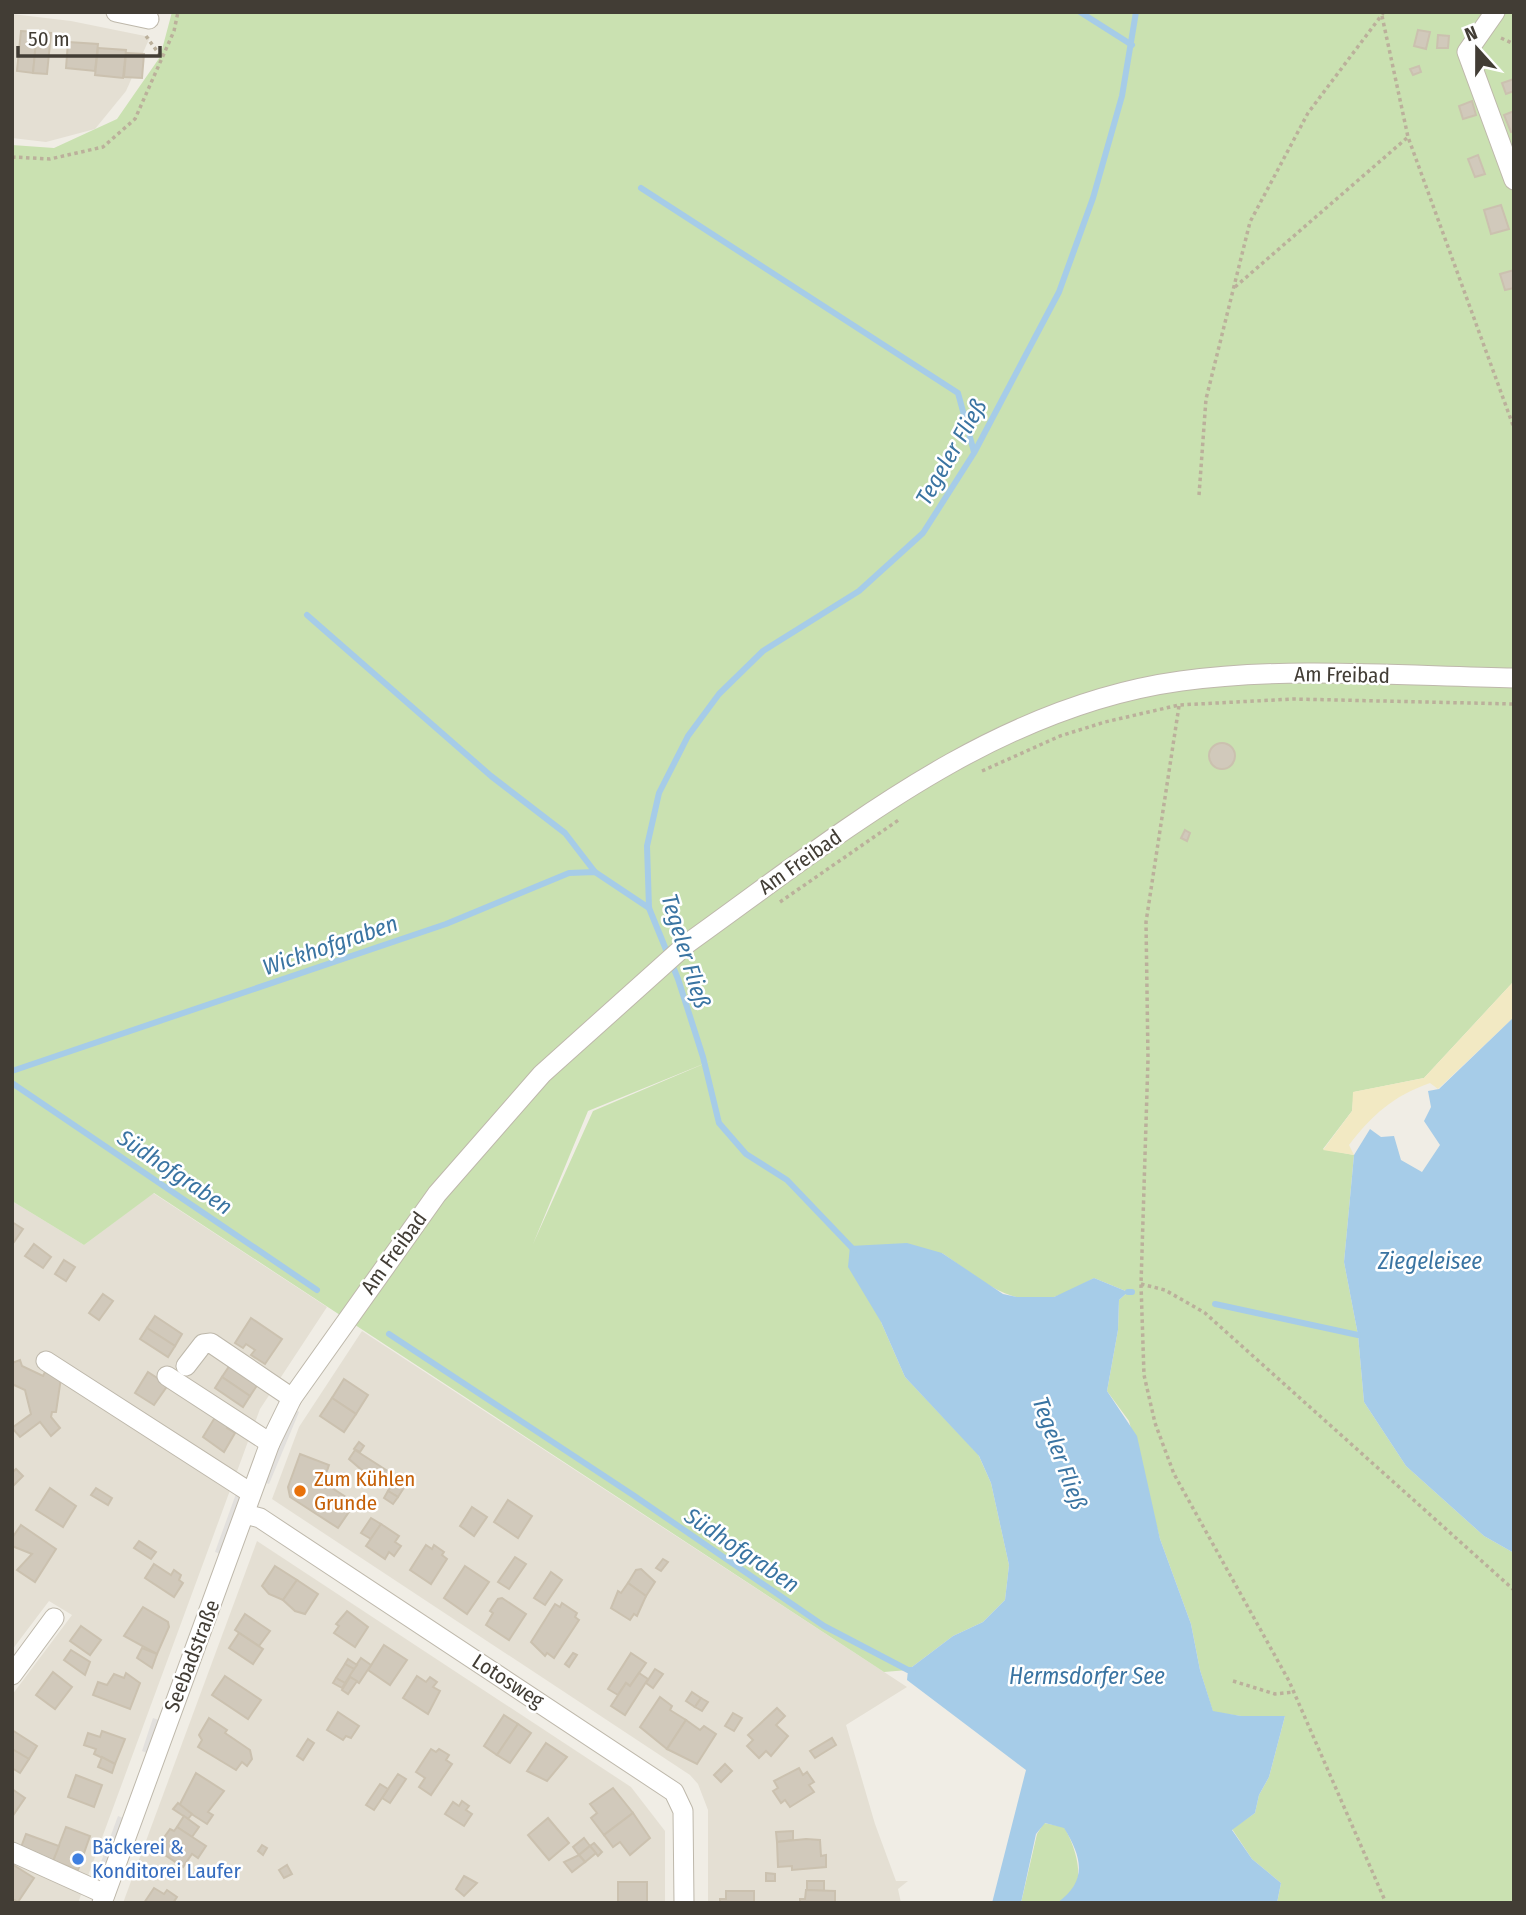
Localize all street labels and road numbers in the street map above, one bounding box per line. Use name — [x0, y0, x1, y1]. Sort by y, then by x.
street label: Am Freibad — [1294, 661, 1390, 689]
street label: Am Freibad — [753, 824, 847, 900]
street label: Am Freibad — [355, 1207, 433, 1299]
street label: Seebadstraße — [159, 1596, 225, 1716]
street label: Lotosweg — [467, 1648, 549, 1714]

